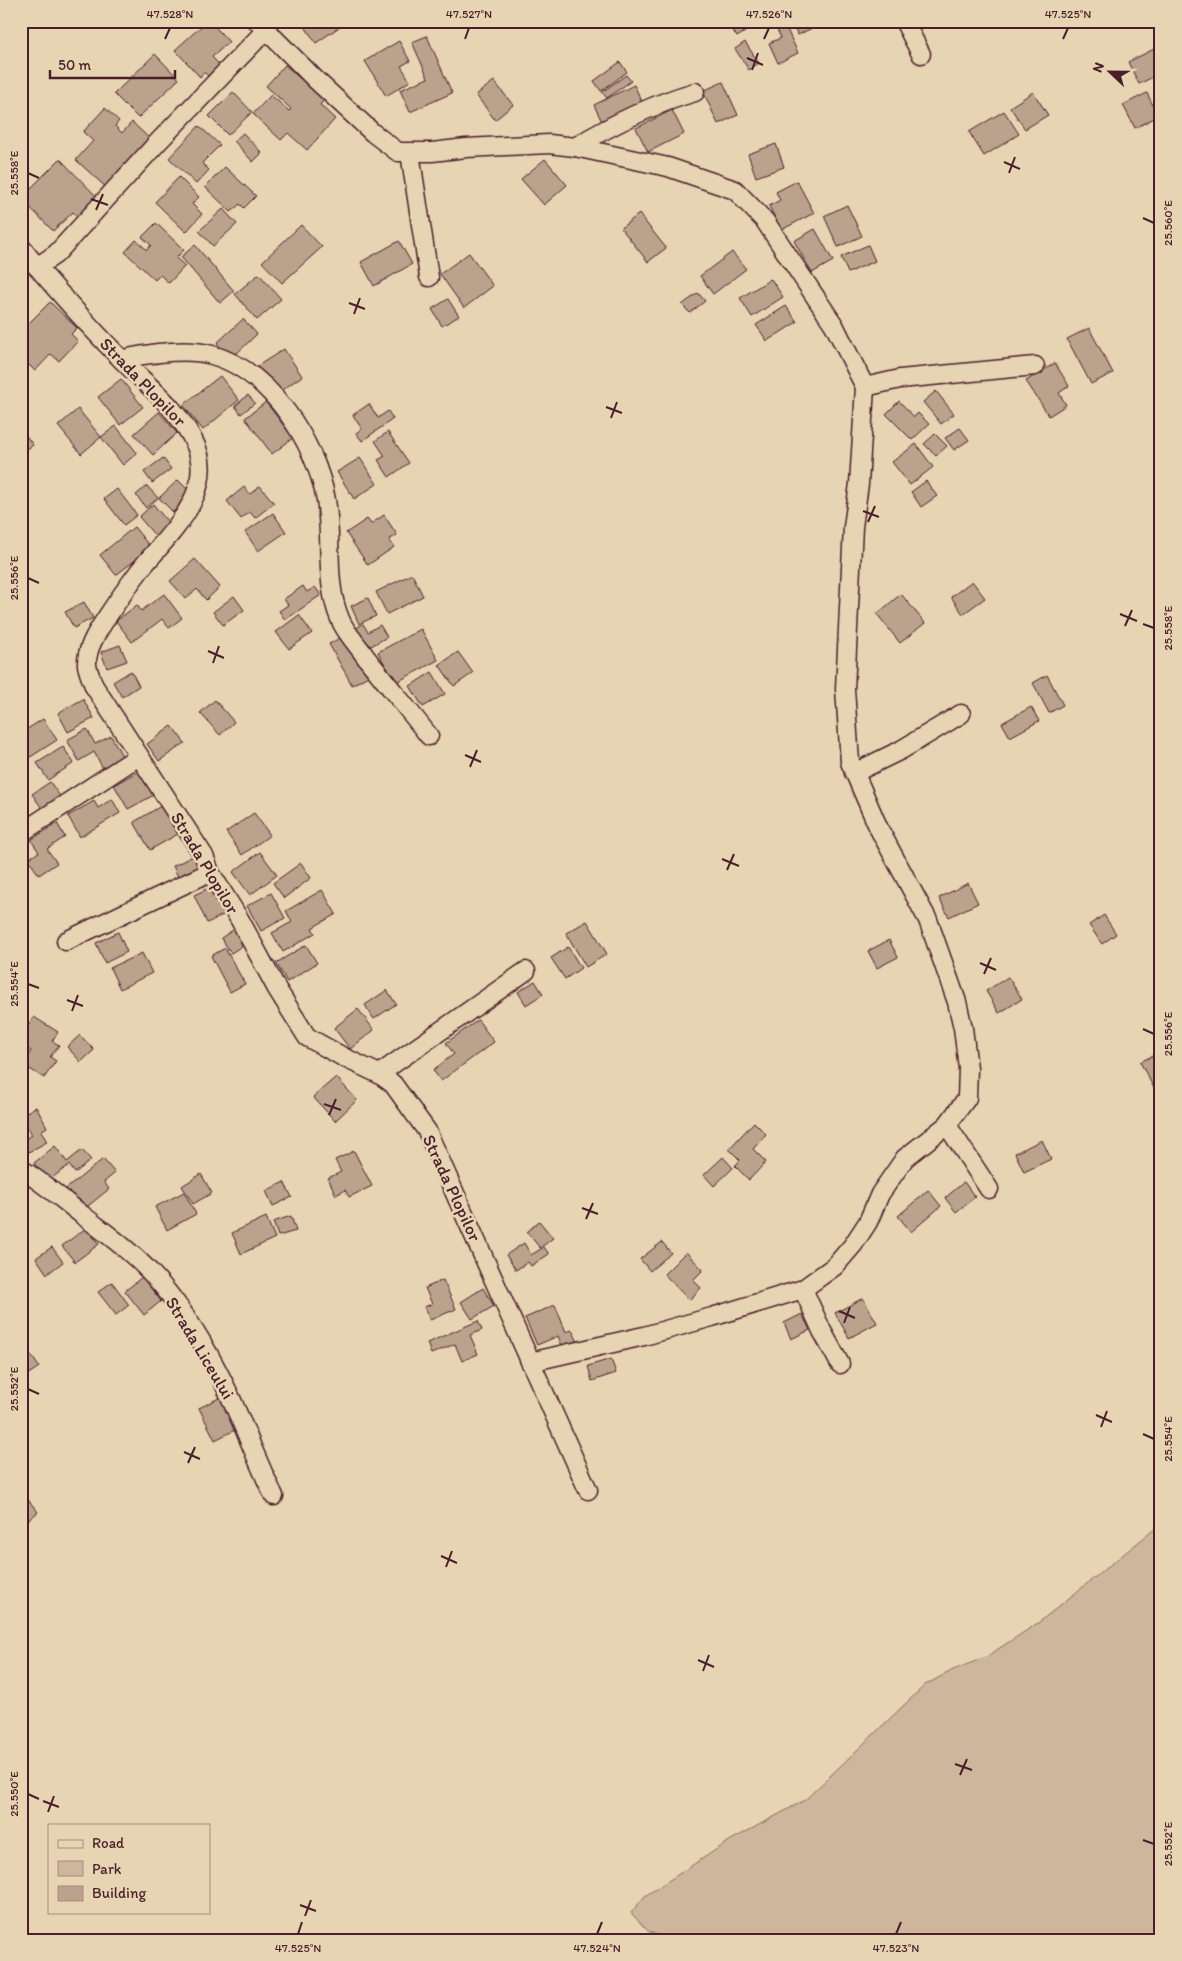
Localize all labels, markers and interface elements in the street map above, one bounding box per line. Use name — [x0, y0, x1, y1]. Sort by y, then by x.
text: 47.528°N — [147, 7, 193, 21]
text: 47.527°N — [446, 7, 492, 21]
text: 47.526°N — [746, 7, 792, 21]
text: 47.525°N — [1045, 7, 1091, 21]
scale bar — [50, 48, 175, 80]
north arrow — [1084, 48, 1134, 98]
text: 50 m — [58, 56, 91, 74]
text: N — [1089, 60, 1108, 75]
text: 25.558°E — [7, 150, 21, 195]
text: 25.560°E — [1161, 200, 1175, 246]
street label: Strada Plopilor — [95, 333, 191, 432]
text: 25.556°E — [7, 555, 21, 600]
text: 25.558°E — [1161, 605, 1175, 650]
street label: Strada Plopilor — [166, 808, 245, 919]
text: 25.554°E — [7, 961, 21, 1007]
text: 25.556°E — [1161, 1011, 1175, 1056]
street label: Strada Plopilor — [418, 1131, 487, 1246]
street label: Strada Liceului — [161, 1293, 239, 1403]
text: 25.552°E — [7, 1366, 21, 1411]
text: 25.554°E — [1161, 1416, 1175, 1462]
text: 25.550°E — [7, 1771, 21, 1817]
text: 25.552°E — [1161, 1821, 1175, 1866]
legend — [48, 1824, 210, 1914]
text: Road — [92, 1834, 125, 1852]
text: Park — [92, 1860, 122, 1878]
text: Building — [92, 1884, 146, 1902]
text: 47.525°N — [275, 1941, 321, 1955]
text: 47.524°N — [573, 1941, 621, 1955]
text: 47.523°N — [873, 1941, 919, 1955]

